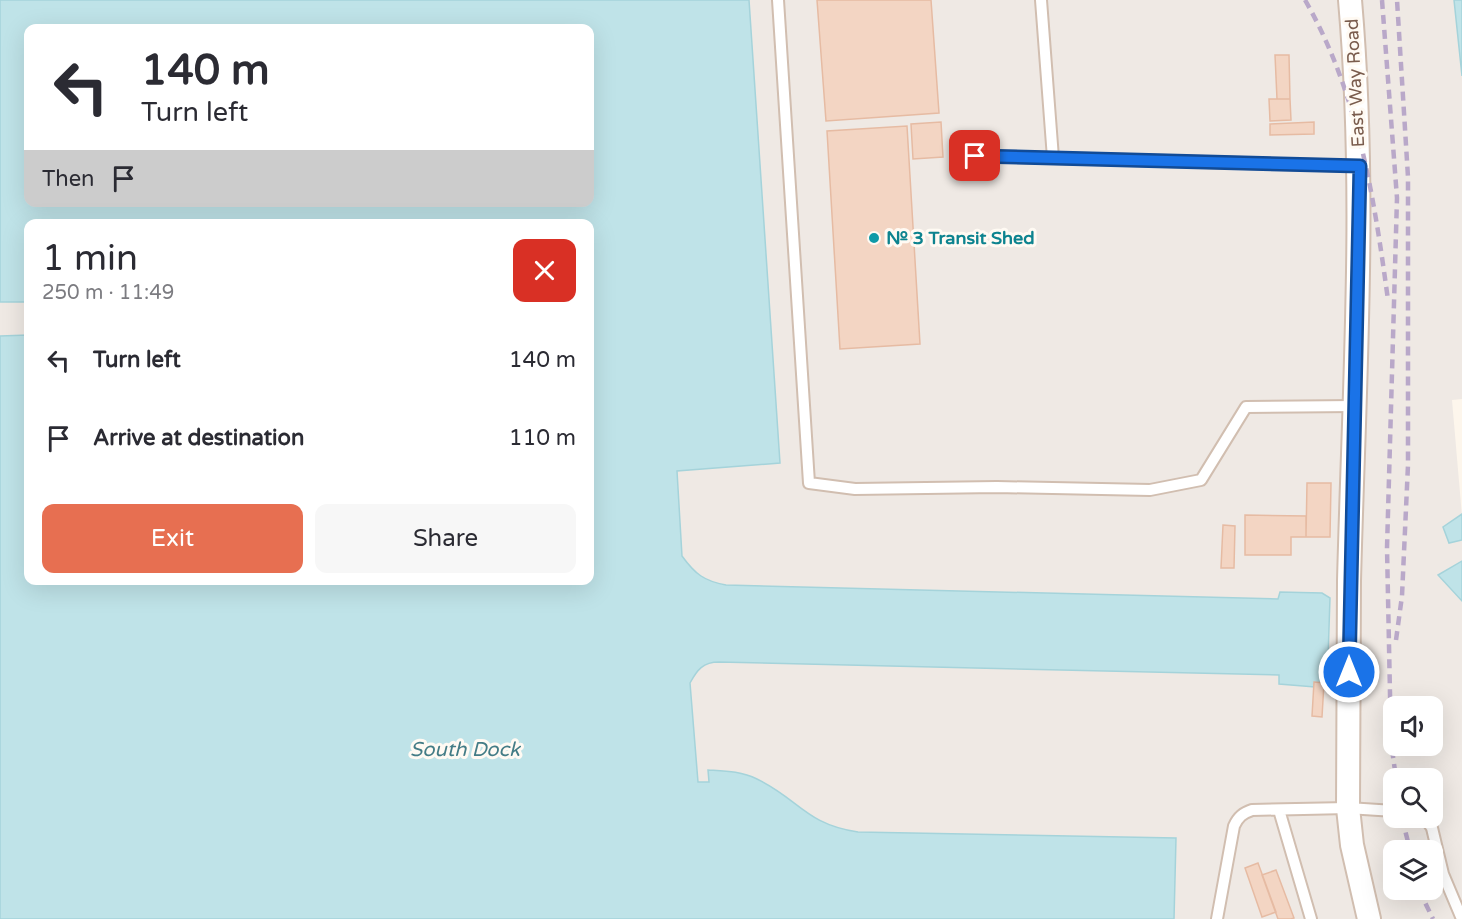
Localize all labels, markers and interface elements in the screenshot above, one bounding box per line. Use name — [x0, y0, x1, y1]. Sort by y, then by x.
street label: East Way Road — [1341, 18, 1369, 148]
text: 140 m — [141, 45, 270, 96]
icon: left — [42, 48, 120, 126]
text: Turn left — [141, 96, 248, 129]
pin — [949, 130, 1000, 181]
icon: arrive — [958, 139, 991, 172]
icon: arrive — [107, 162, 140, 195]
text: Then — [42, 166, 95, 192]
place label: № 3 Transit Shed — [886, 227, 1035, 249]
marker: № 3 Transit Shed — [867, 231, 881, 245]
text: 1 min — [42, 237, 138, 280]
button: close — [513, 239, 576, 302]
text: 250 m · 11:49 — [42, 281, 174, 305]
icon: left — [42, 344, 75, 377]
text: Turn left — [93, 347, 181, 373]
text: 140 m — [509, 347, 576, 373]
icon: arrive — [42, 422, 75, 455]
text: Arrive at destination — [93, 425, 304, 451]
text: 110 m — [509, 425, 576, 451]
button: Exit — [42, 504, 303, 573]
button: Share — [315, 504, 576, 573]
position arrow — [1317, 640, 1381, 704]
map controls — [1383, 696, 1443, 900]
button: sound — [1383, 696, 1443, 756]
water label: South Dock — [410, 738, 522, 762]
button: search — [1383, 768, 1443, 828]
button: layers — [1383, 840, 1443, 900]

